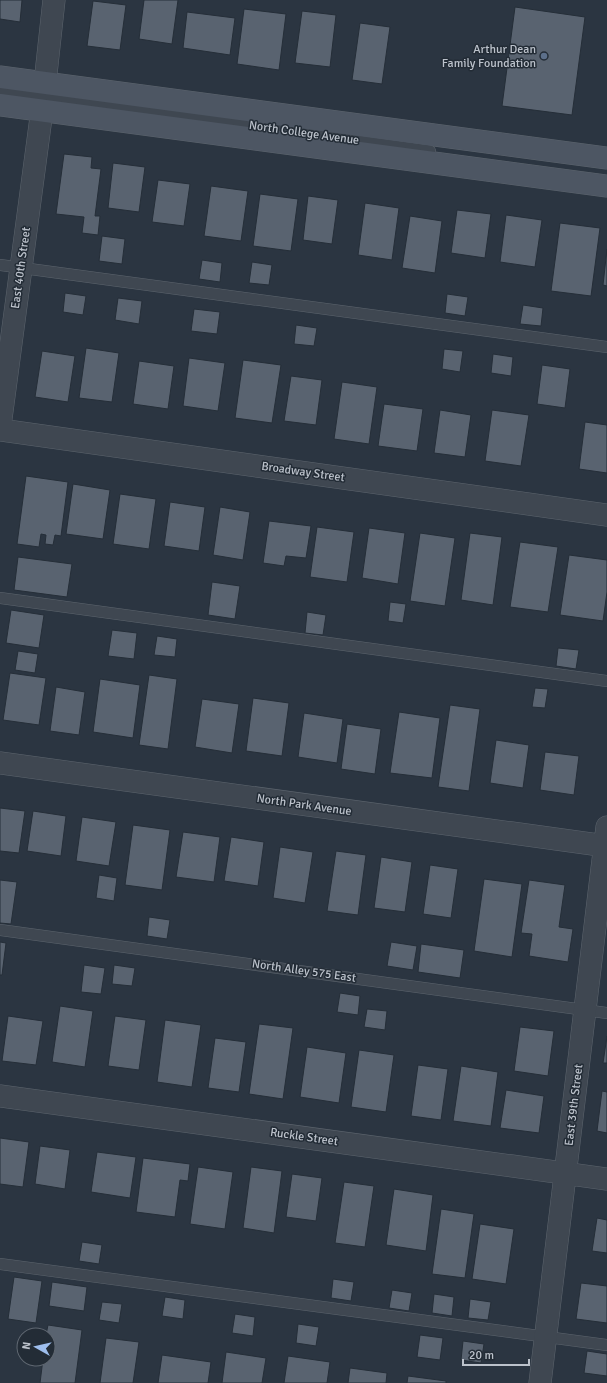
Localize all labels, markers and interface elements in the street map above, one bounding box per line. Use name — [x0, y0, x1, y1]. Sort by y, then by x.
place label: Arthur Dean Family Foundation — [442, 42, 536, 71]
marker: Arthur Dean Family Foundation — [539, 51, 549, 61]
street label: North College Avenue — [248, 118, 360, 148]
street label: East 40th Street — [8, 226, 34, 310]
street label: Broadway Street — [260, 459, 346, 485]
street label: North Park Avenue — [256, 791, 352, 819]
street label: North Alley 575 East — [251, 956, 357, 986]
street label: East 39th Street — [562, 1063, 586, 1147]
street label: Ruckle Street — [269, 1125, 339, 1149]
north arrow — [16, 1327, 56, 1367]
text: N — [20, 1341, 34, 1350]
scale bar — [463, 1341, 529, 1367]
text: 20 m — [469, 1348, 494, 1363]

